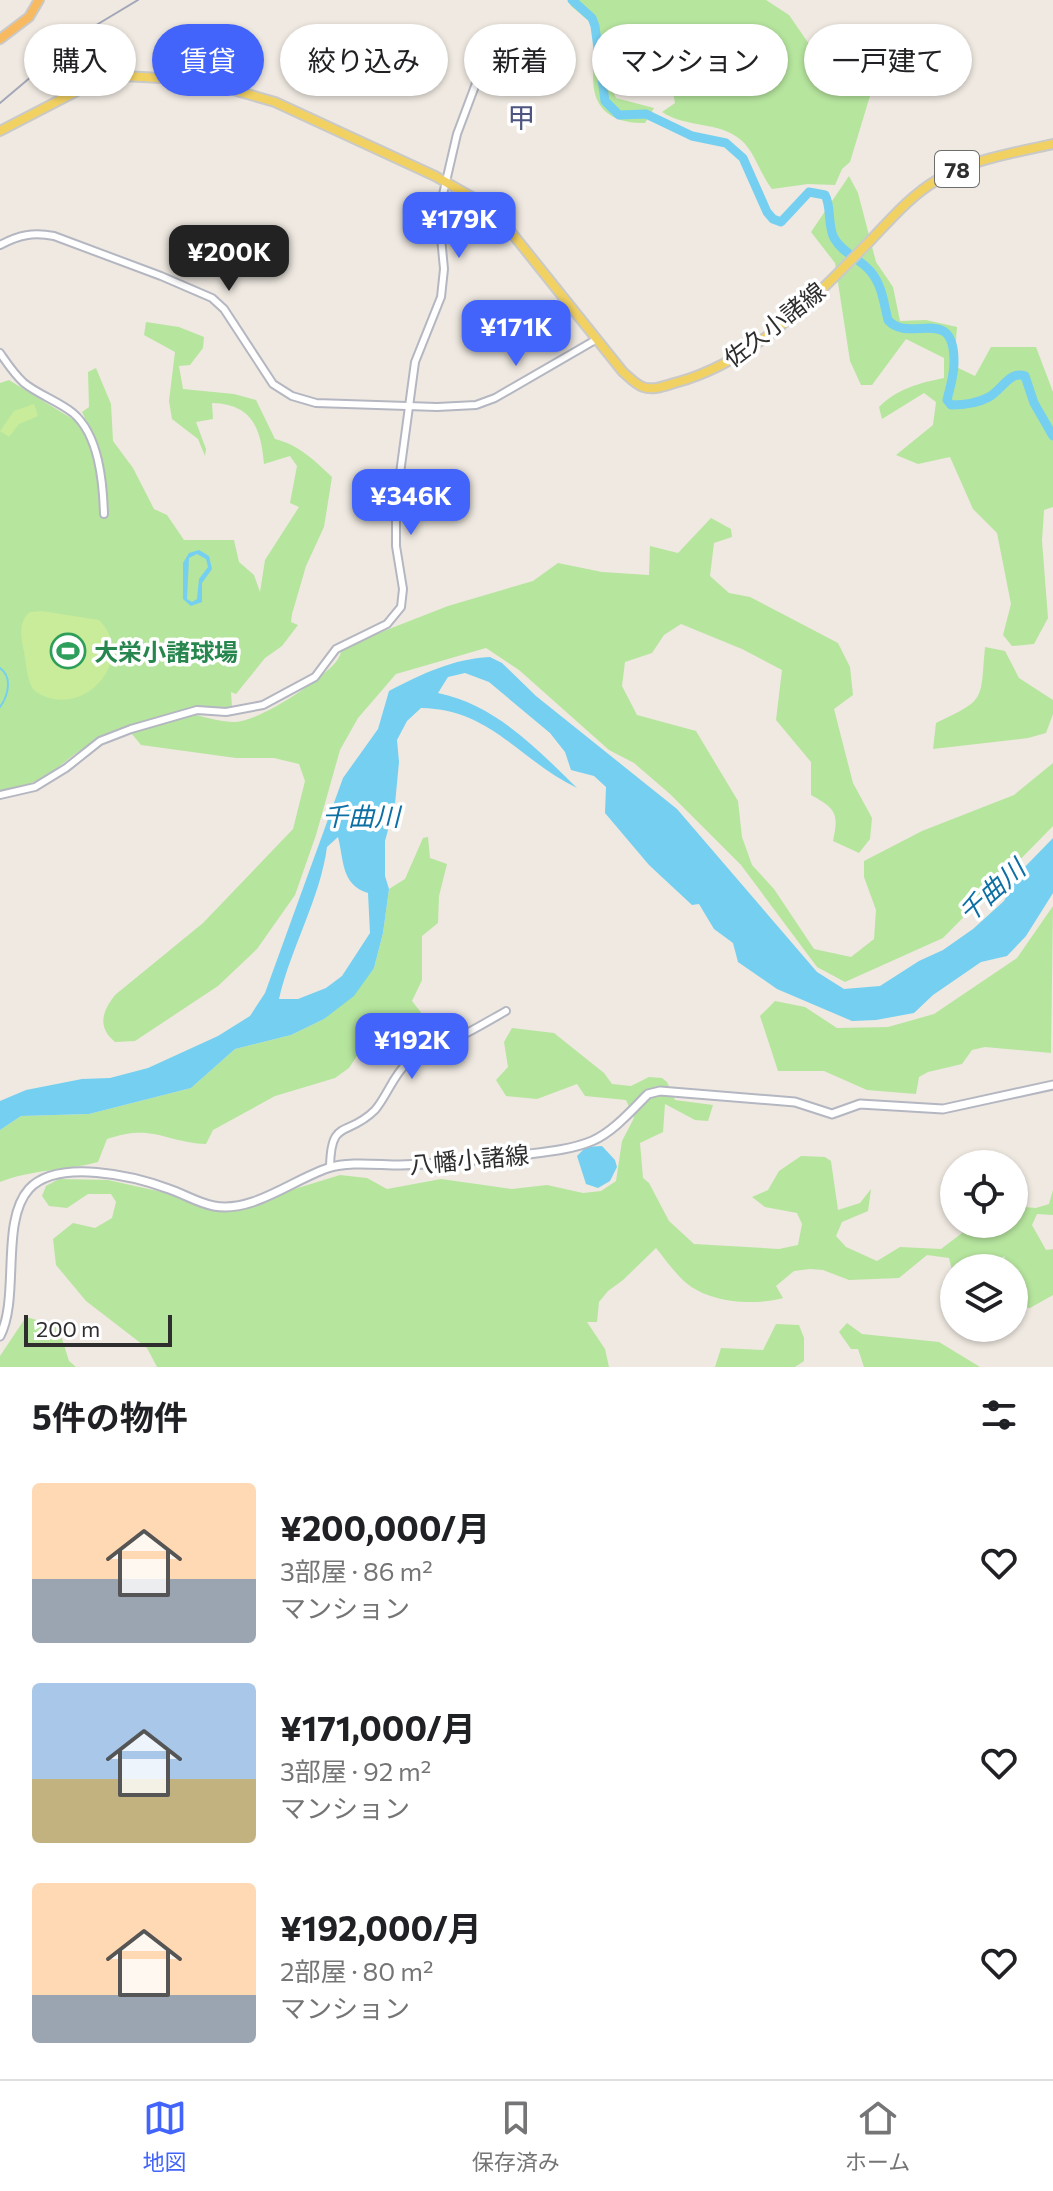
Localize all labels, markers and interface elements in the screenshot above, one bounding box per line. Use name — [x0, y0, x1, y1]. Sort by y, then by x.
chip: 購入 — [24, 24, 136, 96]
chip: 賃貸 — [152, 24, 264, 96]
chip: 絞り込み — [280, 24, 448, 96]
chip: 新着 — [464, 24, 576, 96]
chip: マンション — [592, 24, 788, 96]
chip: 一戸建て — [804, 24, 972, 96]
district label: 甲 — [507, 100, 535, 134]
road number: 78 — [935, 151, 979, 187]
pin: ¥179K — [403, 192, 515, 260]
text: ¥179K — [421, 202, 497, 233]
pin: ¥200K — [173, 225, 285, 293]
text: ¥200K — [187, 235, 271, 266]
street label: 佐久小諸線 — [718, 276, 830, 372]
pin: ¥171K — [460, 300, 572, 368]
text: ¥171K — [480, 310, 552, 341]
pin: ¥346K — [355, 469, 467, 537]
text: ¥346K — [370, 479, 452, 510]
sports icon: 大栄小諸球場 — [49, 632, 87, 670]
place label: 大栄小諸球場 — [94, 637, 238, 666]
water label: 千曲川 — [322, 800, 403, 831]
water label: 千曲川 — [952, 850, 1033, 928]
pin: ¥192K — [356, 1013, 468, 1081]
text: ¥192K — [373, 1023, 451, 1054]
street label: 八幡小諸線 — [408, 1139, 530, 1179]
map controls — [940, 1150, 1028, 1342]
button: locate — [940, 1150, 1028, 1238]
button: layers — [940, 1254, 1028, 1342]
scale bar — [24, 1311, 172, 1347]
text: 200 m — [36, 1315, 100, 1342]
icon: filters — [977, 1393, 1021, 1437]
text: 5件の物件 — [32, 1395, 188, 1437]
text: ¥200,000/月 — [280, 1506, 490, 1548]
icon: home — [96, 1515, 192, 1611]
icon: heart — [977, 1541, 1021, 1585]
text: 3部屋 · 86 m² — [280, 1555, 433, 1586]
text: マンション — [280, 1592, 410, 1623]
text: ¥171,000/月 — [280, 1706, 476, 1748]
icon: home — [96, 1715, 192, 1811]
icon: heart — [977, 1741, 1021, 1785]
text: 3部屋 · 92 m² — [280, 1755, 431, 1786]
text: マンション — [280, 1792, 410, 1823]
text: ¥192,000/月 — [280, 1906, 482, 1948]
icon: home — [96, 1915, 192, 2011]
icon: heart — [977, 1941, 1021, 1985]
text: 2部屋 · 80 m² — [280, 1955, 433, 1986]
text: マンション — [280, 1992, 410, 2023]
tab: 地図 — [143, 2096, 187, 2176]
tab: 保存済み — [472, 2096, 560, 2176]
tab: ホーム — [845, 2096, 910, 2176]

